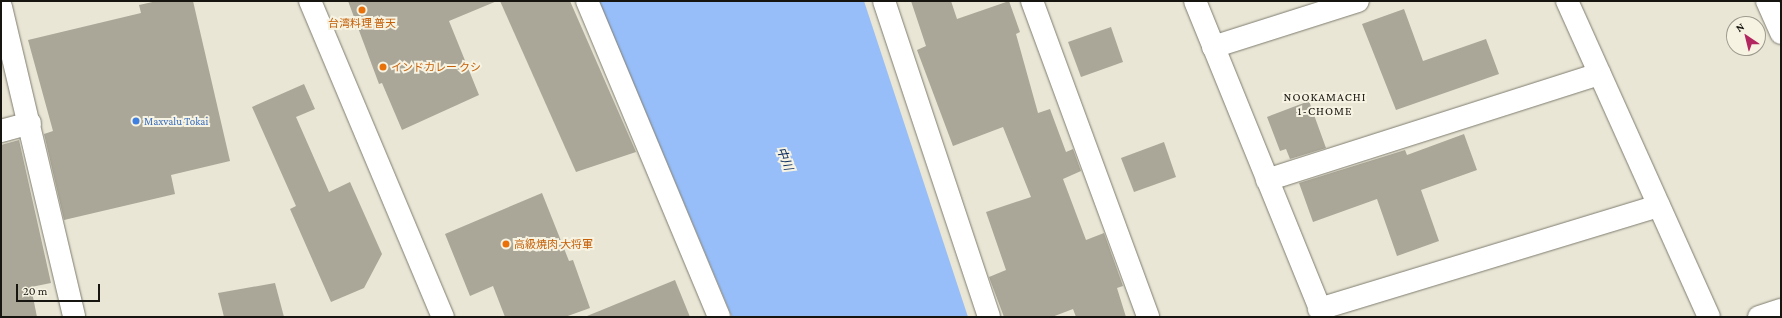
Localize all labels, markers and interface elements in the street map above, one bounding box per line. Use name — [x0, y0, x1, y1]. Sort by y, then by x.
marker: 台湾料理 普天 — [357, 5, 367, 15]
place label: 台湾料理 普天 — [328, 16, 396, 30]
north arrow — [1726, 16, 1766, 56]
text: N — [1733, 20, 1746, 34]
place label: インドカレー クシ — [391, 60, 481, 74]
marker: インドカレー クシ — [378, 62, 388, 72]
district label: NOOKAMACHI 1-CHOME — [1284, 91, 1366, 119]
place label: Maxvalu Tokai — [144, 114, 208, 128]
marker: Maxvalu Tokai — [131, 116, 141, 126]
water label: 中川 — [773, 145, 795, 173]
place label: 高級焼肉 大将軍 — [514, 237, 593, 251]
marker: 高級焼肉 大将軍 — [501, 239, 511, 249]
scale bar — [18, 276, 102, 302]
text: 20 m — [23, 284, 47, 298]

